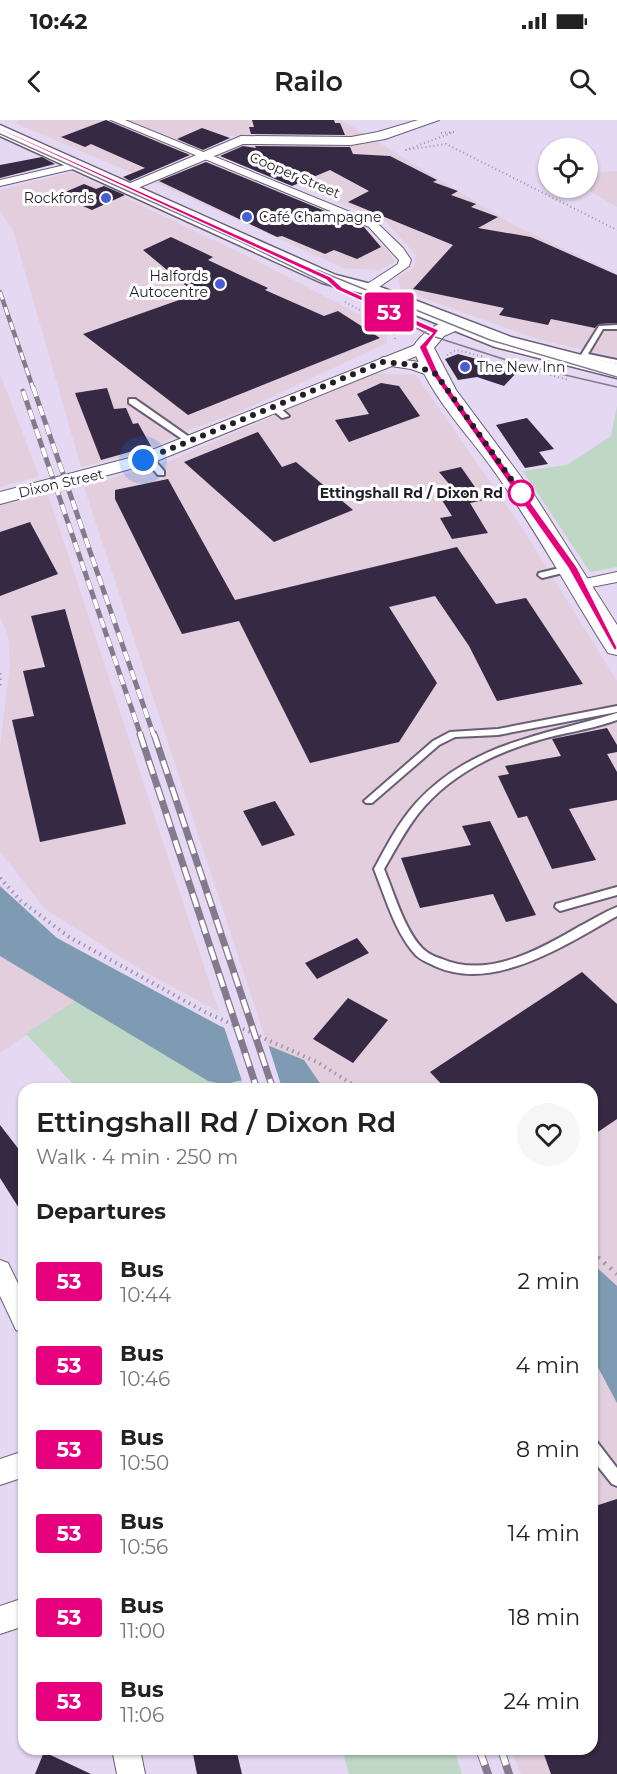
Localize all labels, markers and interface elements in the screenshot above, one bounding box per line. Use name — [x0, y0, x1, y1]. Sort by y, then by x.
text: 10:42 — [30, 8, 87, 35]
icon: back — [18, 65, 51, 98]
text: Railo — [274, 65, 343, 98]
icon: search — [566, 65, 599, 98]
map controls — [538, 138, 598, 198]
button: locate — [538, 138, 598, 198]
street label: Cooper Street — [247, 148, 343, 202]
place label: Rockfords — [24, 189, 94, 207]
marker: Rockfords — [99, 191, 113, 205]
place label: Café Champagne — [259, 208, 382, 226]
marker: Café Champagne — [240, 210, 254, 224]
place label: Halfords Autocentre — [129, 267, 208, 301]
marker: Halfords Autocentre — [213, 277, 227, 291]
line badge: 53 — [362, 292, 416, 332]
text: 53 — [377, 300, 401, 325]
place label: The New Inn — [477, 358, 565, 376]
marker: The New Inn — [458, 360, 472, 374]
your location — [128, 445, 158, 475]
street label: Dixon Street — [17, 464, 106, 502]
marker: Ettingshall Rd / Dixon Rd — [508, 480, 534, 506]
place label: Ettingshall Rd / Dixon Rd — [320, 484, 503, 502]
button: heart — [517, 1103, 580, 1166]
text: Ettingshall Rd / Dixon Rd — [36, 1105, 396, 1139]
text: Walk · 4 min · 250 m — [36, 1145, 238, 1169]
text: Departures — [36, 1198, 166, 1225]
text: Bus — [120, 1256, 164, 1283]
text: 2 min — [518, 1268, 580, 1295]
text: 53 — [57, 1269, 81, 1294]
text: 10:44 — [120, 1283, 171, 1307]
text: Bus — [120, 1340, 164, 1367]
text: 4 min — [516, 1352, 580, 1379]
text: 53 — [57, 1353, 81, 1378]
text: 10:46 — [120, 1367, 170, 1391]
text: Bus — [120, 1424, 164, 1451]
text: 8 min — [516, 1436, 580, 1463]
text: 53 — [57, 1437, 81, 1462]
text: 10:50 — [120, 1451, 169, 1475]
text: Bus — [120, 1508, 164, 1535]
text: 14 min — [508, 1520, 580, 1547]
text: 53 — [57, 1521, 81, 1546]
text: 10:56 — [120, 1535, 168, 1559]
text: Bus — [120, 1592, 164, 1619]
text: 18 min — [508, 1604, 580, 1631]
text: 53 — [57, 1605, 81, 1630]
text: 11:00 — [120, 1619, 165, 1643]
text: Bus — [120, 1676, 164, 1703]
text: 24 min — [504, 1688, 580, 1715]
text: 53 — [57, 1689, 81, 1714]
text: 11:06 — [120, 1703, 164, 1727]

